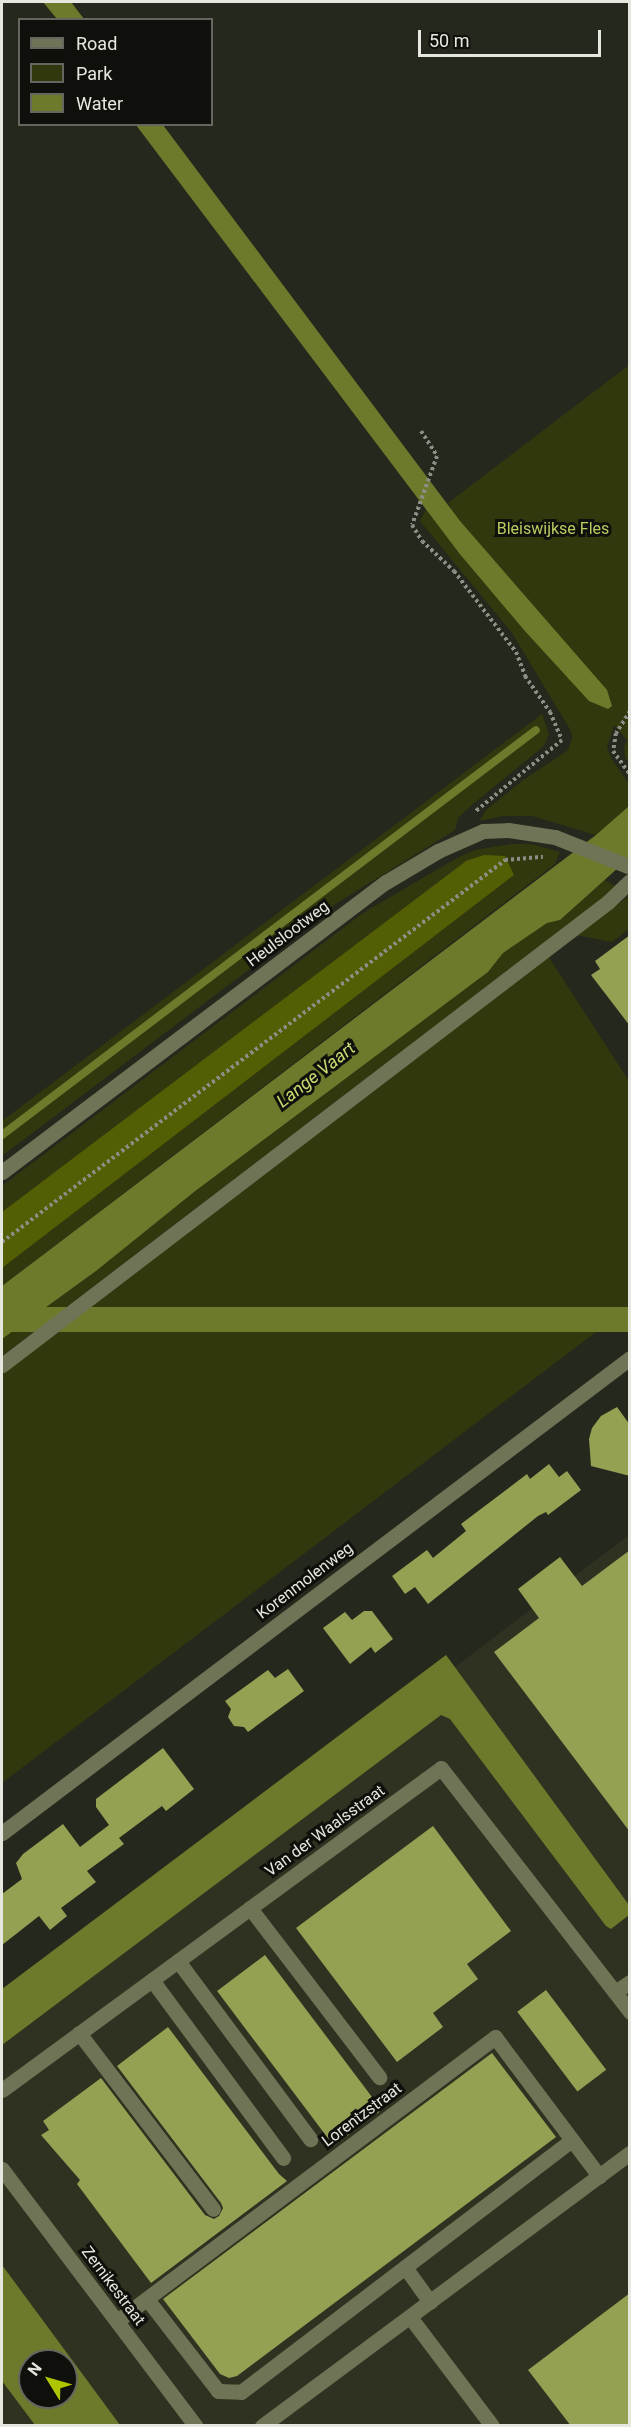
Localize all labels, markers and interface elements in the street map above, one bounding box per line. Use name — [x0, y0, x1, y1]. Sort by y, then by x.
legend — [18, 18, 213, 126]
scale bar — [421, 18, 604, 56]
text: 50 m — [429, 30, 469, 51]
text: Road — [76, 33, 117, 54]
text: Park — [76, 63, 112, 84]
text: Water — [76, 93, 123, 114]
park label: Bleiswijkse Fles — [497, 519, 609, 539]
street label: Heulslootweg — [243, 897, 333, 971]
water label: Lange Vaart — [272, 1038, 360, 1112]
street label: Korenmolenweg — [253, 1539, 357, 1623]
street label: Van der Waalsstraat — [262, 1781, 388, 1881]
street label: Lorentzstraat — [318, 2079, 406, 2151]
street label: Zernikestraat — [77, 2243, 149, 2329]
north arrow — [18, 2349, 78, 2409]
text: N — [24, 2359, 46, 2379]

